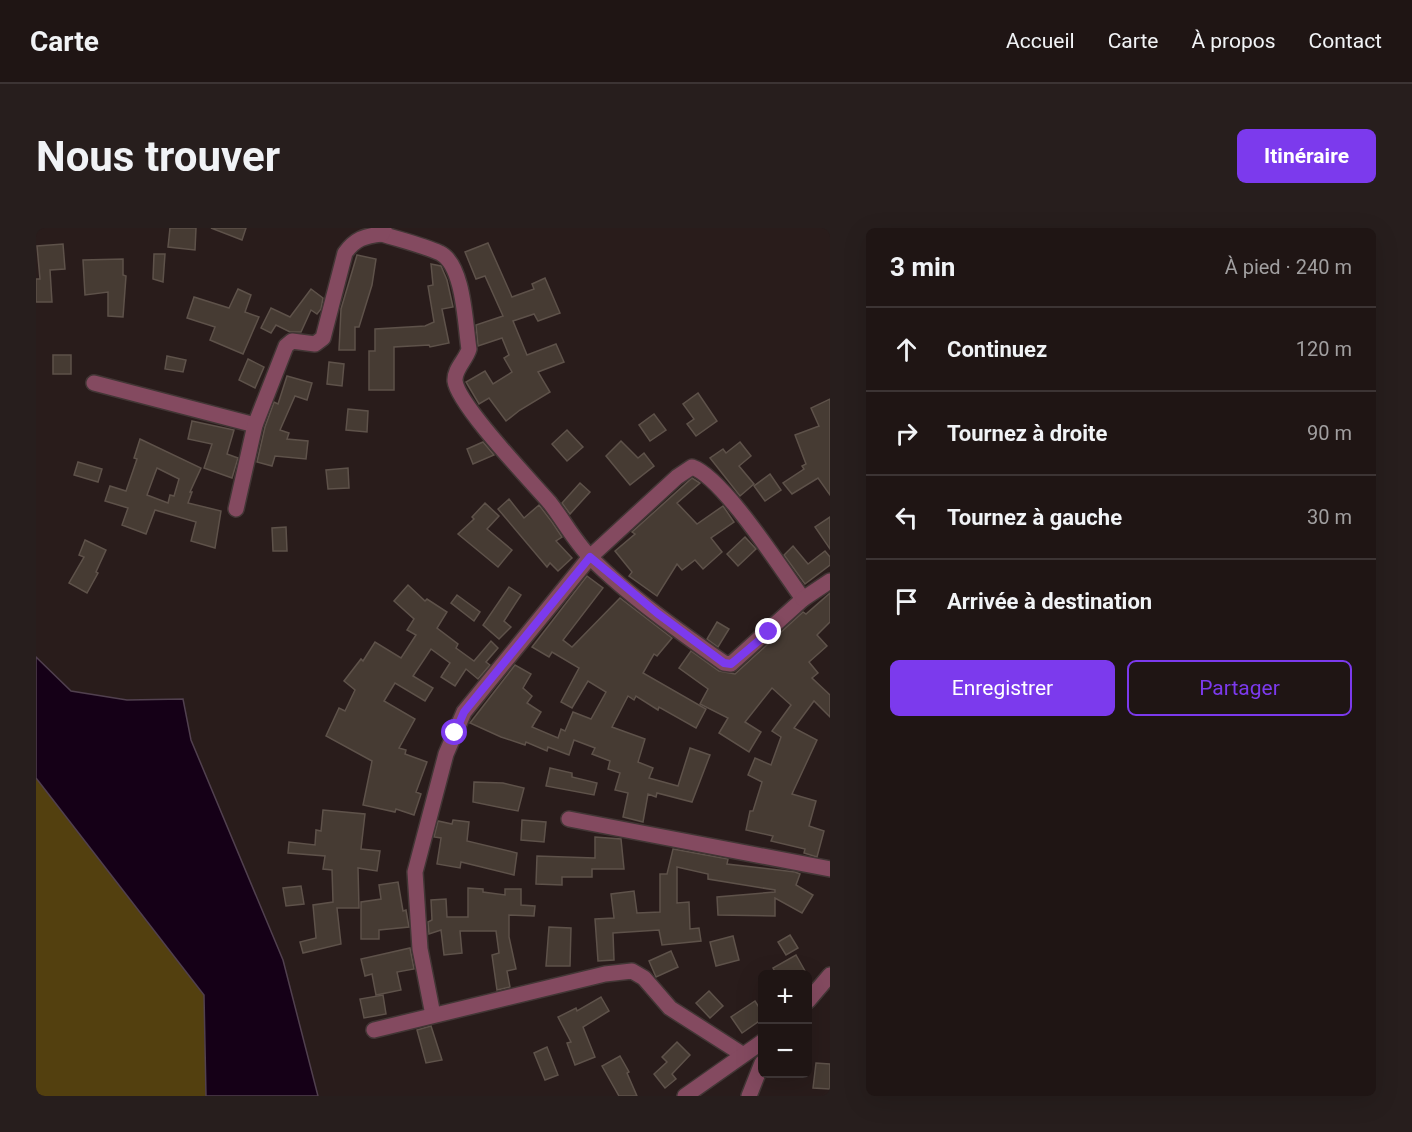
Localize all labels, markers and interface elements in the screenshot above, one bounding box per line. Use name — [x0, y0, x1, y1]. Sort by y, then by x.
text: Carte — [30, 25, 99, 58]
text: Accueil — [1006, 29, 1075, 53]
text: Carte — [1108, 29, 1158, 53]
text: À propos — [1191, 29, 1276, 53]
text: Contact — [1309, 29, 1382, 53]
button: Itinéraire — [1237, 129, 1376, 183]
text: Nous trouver — [36, 132, 280, 181]
text: 3 min — [890, 252, 955, 282]
text: À pied · 240 m — [1225, 255, 1352, 279]
icon: ahead — [890, 333, 923, 366]
text: Continuez — [947, 337, 1047, 362]
text: 120 m — [1296, 337, 1352, 361]
icon: right — [890, 417, 923, 450]
text: Tournez à droite — [947, 421, 1107, 446]
text: 90 m — [1307, 421, 1352, 445]
icon: left — [890, 501, 923, 534]
text: Tournez à gauche — [947, 505, 1122, 530]
text: 30 m — [1307, 505, 1352, 529]
icon: arrive — [890, 585, 923, 618]
text: Arrivée à destination — [947, 589, 1152, 614]
route end — [755, 618, 781, 644]
button: Enregistrer — [890, 660, 1115, 716]
button: Partager — [1127, 660, 1352, 716]
route start — [441, 719, 467, 745]
map controls — [758, 970, 812, 1078]
button: + — [758, 970, 812, 1024]
button: − — [758, 1024, 812, 1078]

